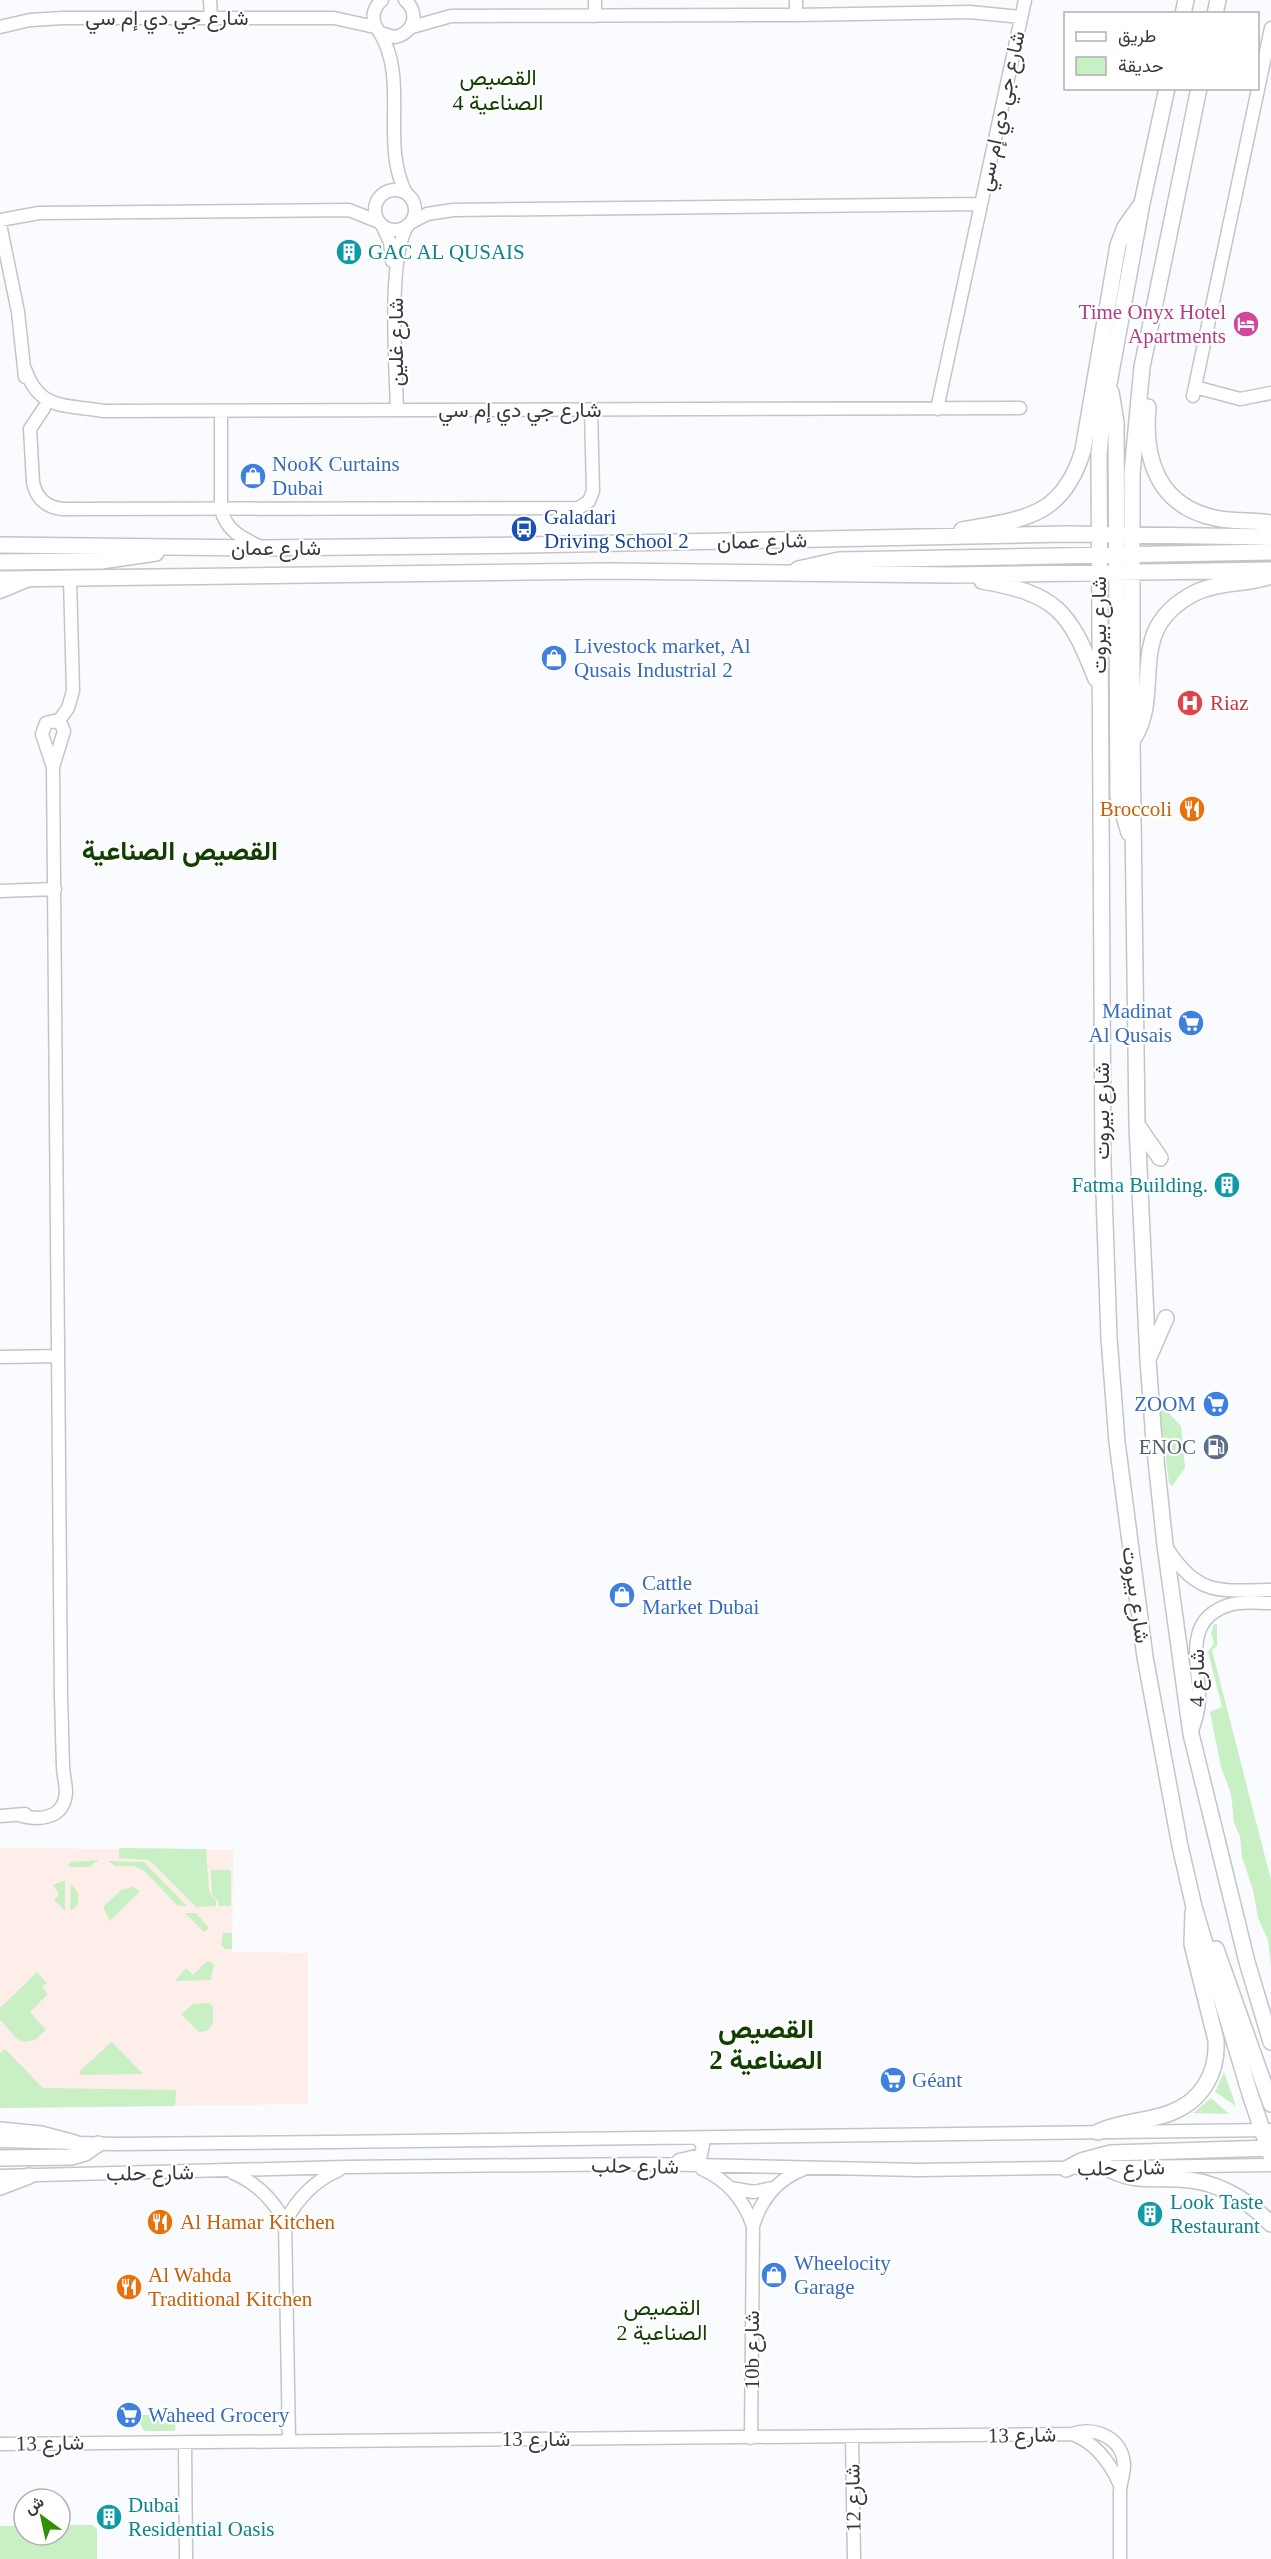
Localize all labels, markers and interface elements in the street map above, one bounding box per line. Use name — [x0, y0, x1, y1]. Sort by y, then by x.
street label: شارع جي دي إم سي — [85, 6, 249, 35]
legend — [1064, 12, 1259, 90]
text: طريق — [1118, 26, 1156, 47]
street label: شارع جي دي إم سي — [972, 29, 1035, 194]
text: حديقة — [1118, 56, 1164, 76]
district label: القصيص الصناعية 4 — [453, 65, 543, 115]
building icon: GAC AL QUSAIS — [334, 237, 364, 267]
place label: GAC AL QUSAIS — [368, 240, 525, 264]
street label: شارع غلين — [384, 298, 410, 386]
place label: Time Onyx Hotel Apartments — [1079, 300, 1226, 348]
hotel icon: Time Onyx Hotel Apartments — [1231, 309, 1261, 339]
street label: شارع جي دي إم سي — [438, 398, 602, 427]
place label: NooK Curtains Dubai — [272, 452, 400, 500]
shop icon: NooK Curtains Dubai — [238, 461, 268, 491]
place label: Galadari Driving School 2 — [544, 505, 689, 553]
bus stop icon: Galadari Driving School 2 — [509, 514, 539, 544]
street label: شارع عمان — [717, 528, 807, 556]
street label: شارع عمان — [231, 536, 321, 562]
street label: شارع بيروت — [1087, 576, 1113, 674]
place label: Livestock market, Al Qusais Industrial 2 — [574, 634, 751, 682]
shop icon: Livestock market, Al Qusais Industrial 2 — [539, 643, 569, 673]
hospital icon: Riaz — [1175, 688, 1205, 718]
place label: Riaz — [1210, 691, 1248, 715]
restaurant icon: Broccoli — [1177, 794, 1207, 824]
place label: Broccoli — [1100, 797, 1172, 821]
district label: القصيص الصناعية — [82, 836, 278, 867]
place label: Madinat Al Qusais — [1089, 999, 1172, 1047]
supermarket icon: Madinat Al Qusais — [1176, 1008, 1206, 1038]
street label: شارع بيروت — [1090, 1062, 1116, 1160]
building icon: Fatma Building. — [1212, 1170, 1242, 1200]
place label: Fatma Building. — [1072, 1173, 1208, 1197]
supermarket icon: ZOOM — [1201, 1389, 1231, 1419]
place label: ZOOM — [1134, 1392, 1196, 1416]
fuel station icon: ENOC — [1201, 1432, 1231, 1462]
place label: ENOC — [1139, 1435, 1196, 1459]
street label: شارع بيروت — [1115, 1545, 1155, 1645]
place label: Cattle Market Dubai — [642, 1571, 759, 1619]
shop icon: Cattle Market Dubai — [607, 1580, 637, 1610]
street label: شارع 4 — [1185, 1649, 1211, 1707]
district label: القصيص الصناعية 2 — [709, 2014, 823, 2076]
supermarket icon: Géant — [878, 2065, 908, 2095]
place label: Géant — [912, 2068, 962, 2092]
street label: شارع حلب — [591, 2153, 679, 2181]
street label: شارع حلب — [1077, 2155, 1165, 2183]
street label: شارع حلب — [106, 2160, 194, 2188]
place label: Look Taste Restaurant — [1170, 2190, 1263, 2238]
building icon: Look Taste Restaurant — [1135, 2199, 1165, 2229]
restaurant icon: Al Hamar Kitchen — [145, 2207, 175, 2237]
place label: Al Hamar Kitchen — [180, 2210, 336, 2234]
place label: Wheelocity Garage — [794, 2251, 891, 2299]
shop icon: Wheelocity Garage — [759, 2260, 789, 2290]
place label: Al Wahda Traditional Kitchen — [148, 2263, 313, 2311]
restaurant icon: Al Wahda Traditional Kitchen — [114, 2272, 144, 2302]
district label: القصيص الصناعية 2 — [617, 2295, 707, 2345]
street label: 10b شارع — [740, 2311, 766, 2390]
supermarket icon: Waheed Grocery — [114, 2400, 144, 2430]
place label: Waheed Grocery — [148, 2403, 290, 2427]
street label: شارع 13 — [988, 2422, 1056, 2450]
street label: شارع 13 — [502, 2427, 570, 2453]
street label: شارع 13 — [16, 2430, 84, 2458]
street label: شارع 12 — [840, 2464, 868, 2532]
north arrow — [12, 2487, 72, 2547]
text: ش — [21, 2492, 47, 2518]
place label: Dubai Residential Oasis — [128, 2493, 274, 2541]
building icon: Dubai Residential Oasis — [94, 2502, 124, 2532]

